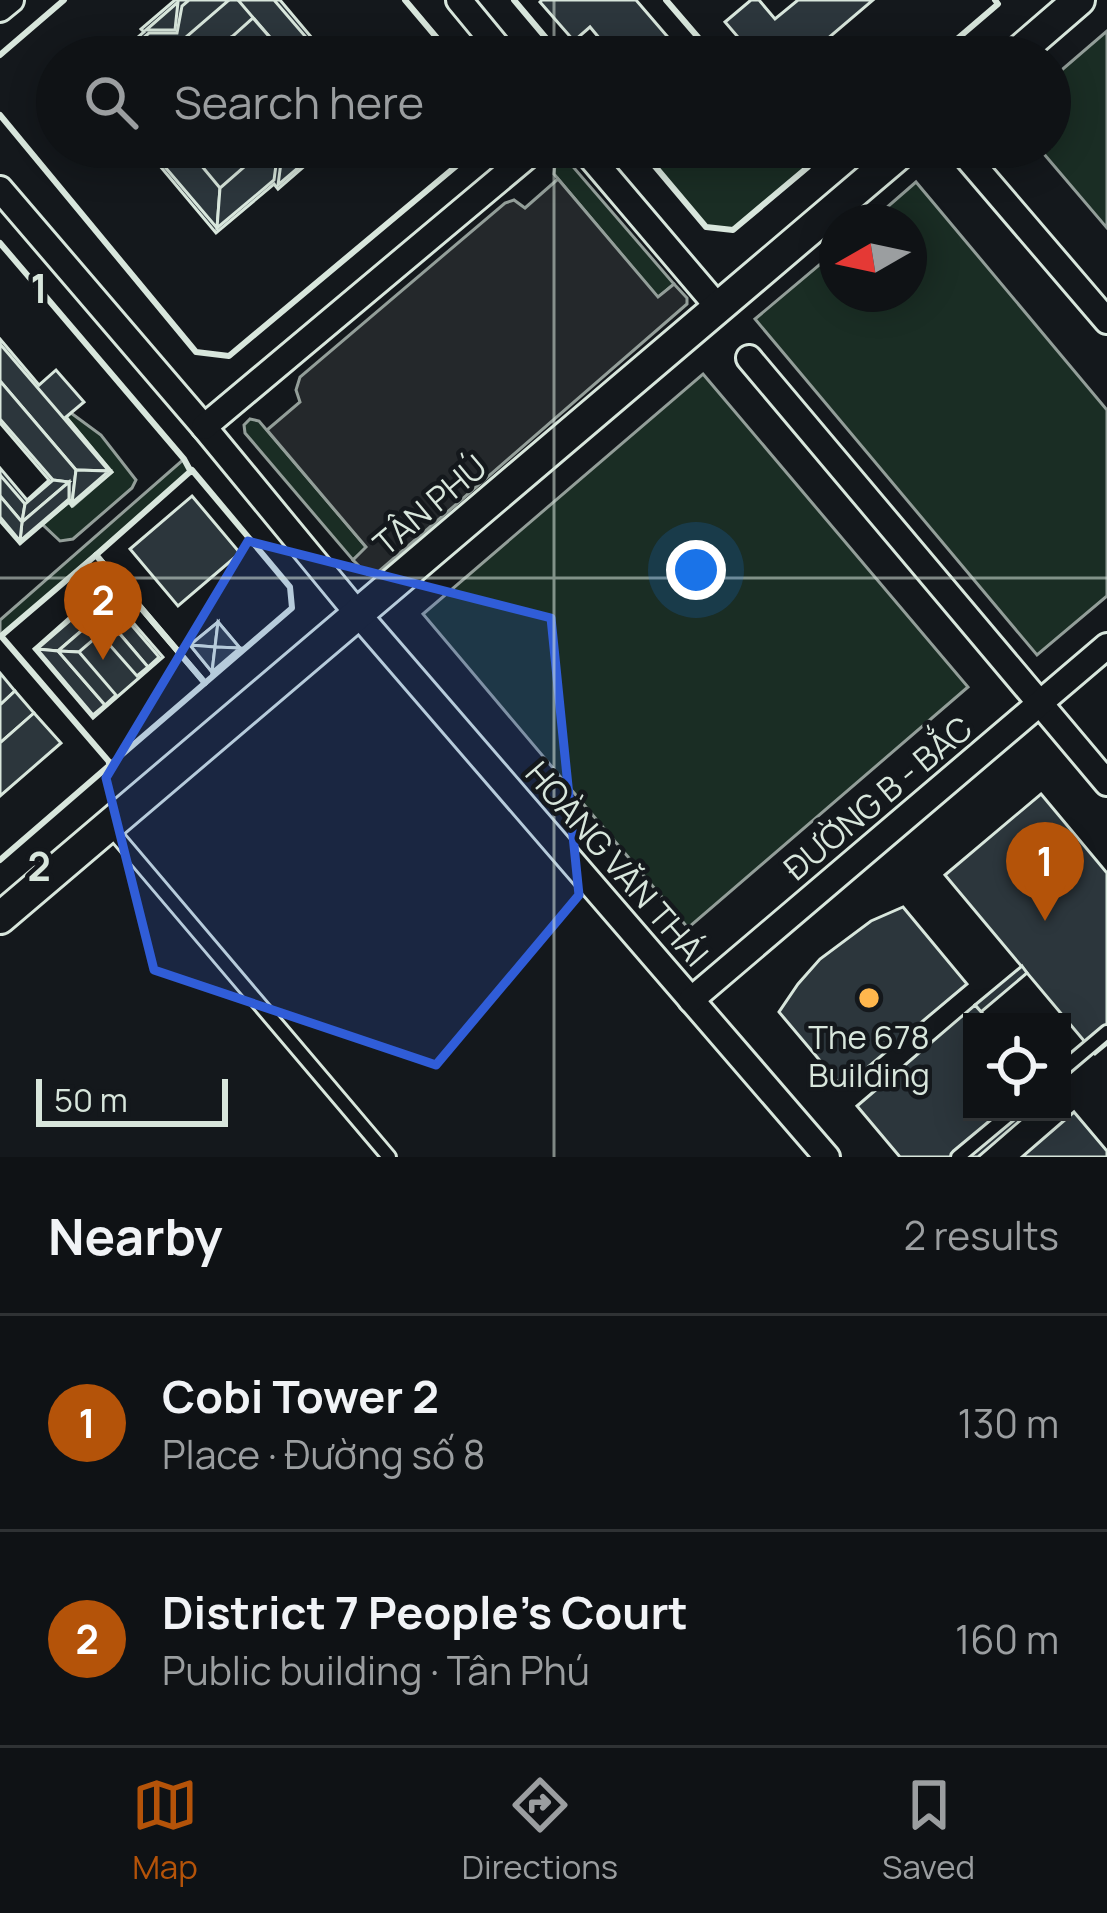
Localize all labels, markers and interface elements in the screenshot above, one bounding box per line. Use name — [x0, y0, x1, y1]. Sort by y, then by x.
search box — [36, 36, 1071, 168]
icon: search — [78, 69, 144, 135]
text: Search here — [174, 71, 424, 133]
north arrow — [819, 204, 927, 312]
text: 1 — [30, 261, 48, 315]
street label: TÂN PHÚ — [364, 444, 496, 565]
your location — [666, 540, 726, 600]
pin: 2 — [64, 561, 142, 660]
street label: ĐƯỜNG B - BẮC — [773, 705, 981, 890]
street label: HOÀNG VĂN THÁI — [516, 752, 719, 976]
pin: 1 — [1006, 822, 1084, 921]
text: 2 — [27, 839, 51, 893]
marker: The 678 Building — [856, 985, 882, 1011]
map controls — [963, 1013, 1071, 1121]
button: locate — [963, 1013, 1071, 1121]
place label: The 678 Building — [808, 1014, 930, 1097]
scale bar — [36, 1073, 228, 1126]
text: 50 m — [54, 1077, 128, 1122]
text: Nearby — [48, 1201, 223, 1270]
text: 2 results — [904, 1208, 1059, 1262]
text: Cobi Tower 2 — [162, 1365, 439, 1427]
text: 1 — [78, 1396, 96, 1450]
text: 130 m — [958, 1396, 1059, 1450]
text: Place · Đường số 8 — [162, 1427, 485, 1481]
text: District 7 People's Court — [162, 1581, 688, 1643]
text: 2 — [75, 1612, 99, 1666]
text: 160 m — [955, 1612, 1059, 1666]
text: Public building · Tân Phú — [162, 1643, 590, 1697]
tab: Map — [132, 1772, 198, 1889]
tab: Directions — [462, 1772, 618, 1889]
tab: Saved — [882, 1772, 975, 1889]

